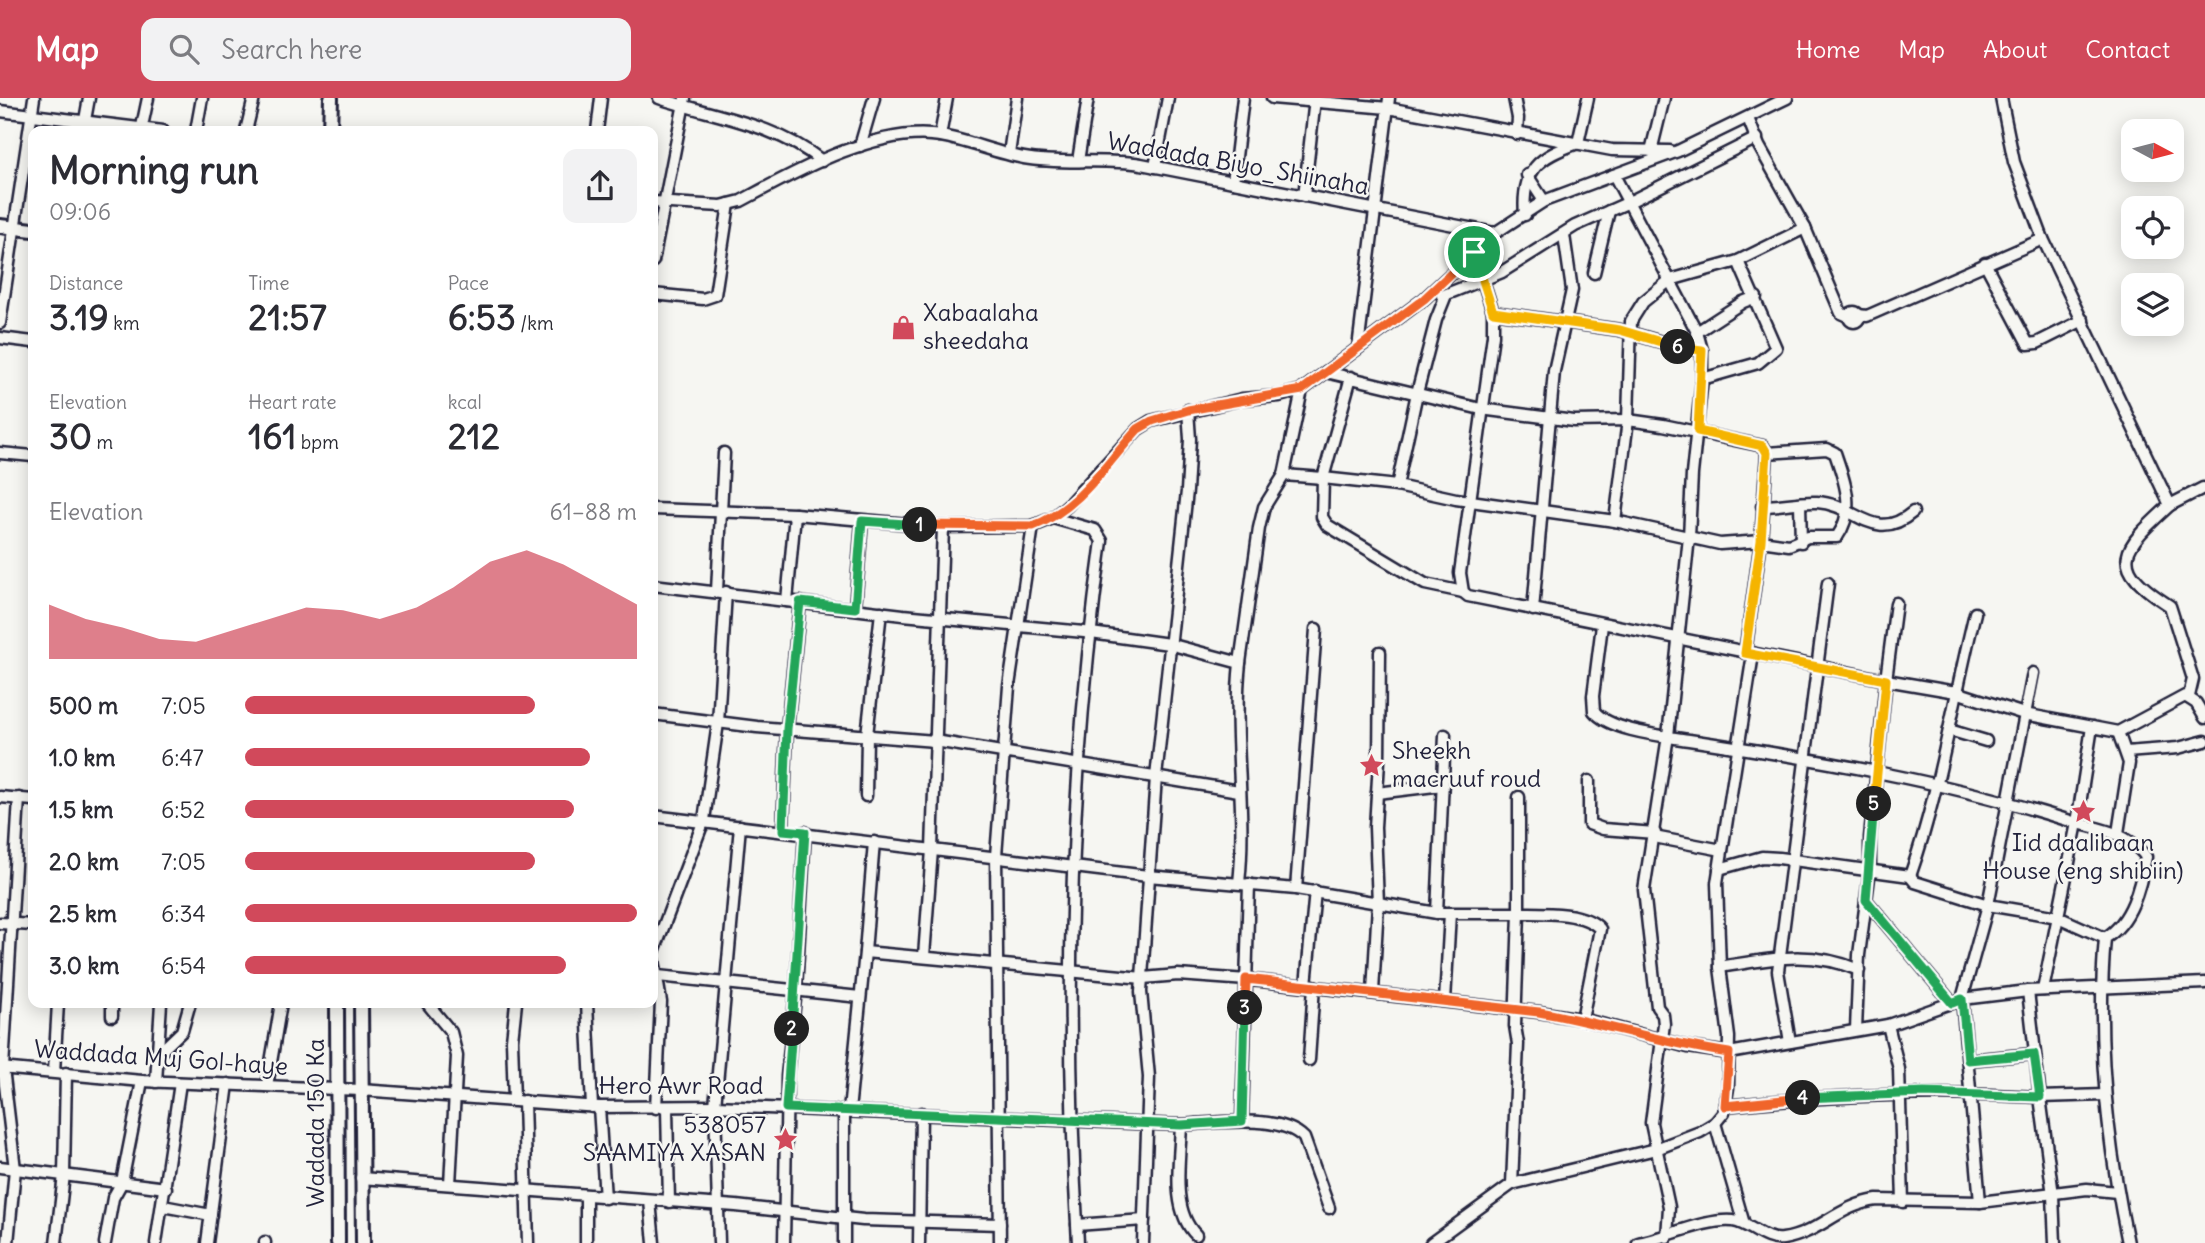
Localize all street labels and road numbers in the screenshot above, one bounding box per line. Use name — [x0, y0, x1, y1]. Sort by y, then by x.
street label: Waddada Biyo_Shiinaha — [1105, 125, 1371, 201]
street label: Waddada Muj Gol-haye — [33, 1033, 289, 1081]
street label: Wadada 150 Ka — [300, 1038, 330, 1208]
street label: Hero Awr Road — [599, 1070, 763, 1100]

